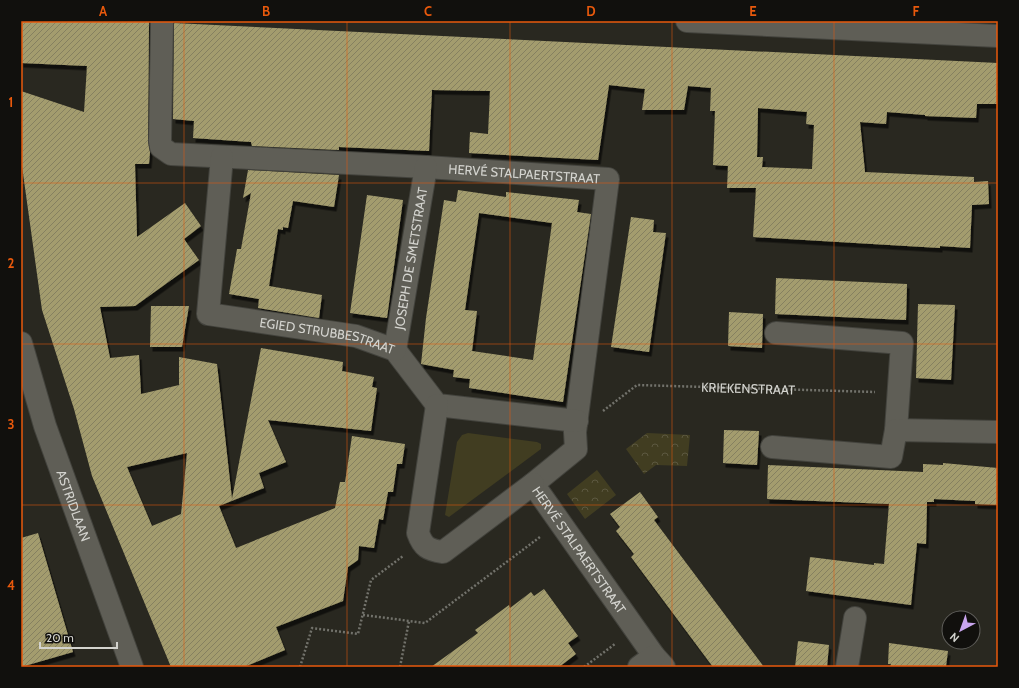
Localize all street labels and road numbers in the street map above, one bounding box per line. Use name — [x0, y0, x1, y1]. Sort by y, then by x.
street label: HERVÉ STALPAERTSTRAAT — [448, 160, 601, 186]
street label: JOSEPH DE SMETSTRAAT — [390, 186, 430, 332]
street label: EGIED STRUBBESTRAAT — [259, 314, 397, 357]
street label: KRIEKENSTRAAT — [701, 379, 795, 398]
street label: ASTRIDLAAN — [53, 468, 94, 544]
street label: HERVÉ STALPAERTSTRAAT — [529, 483, 630, 617]

